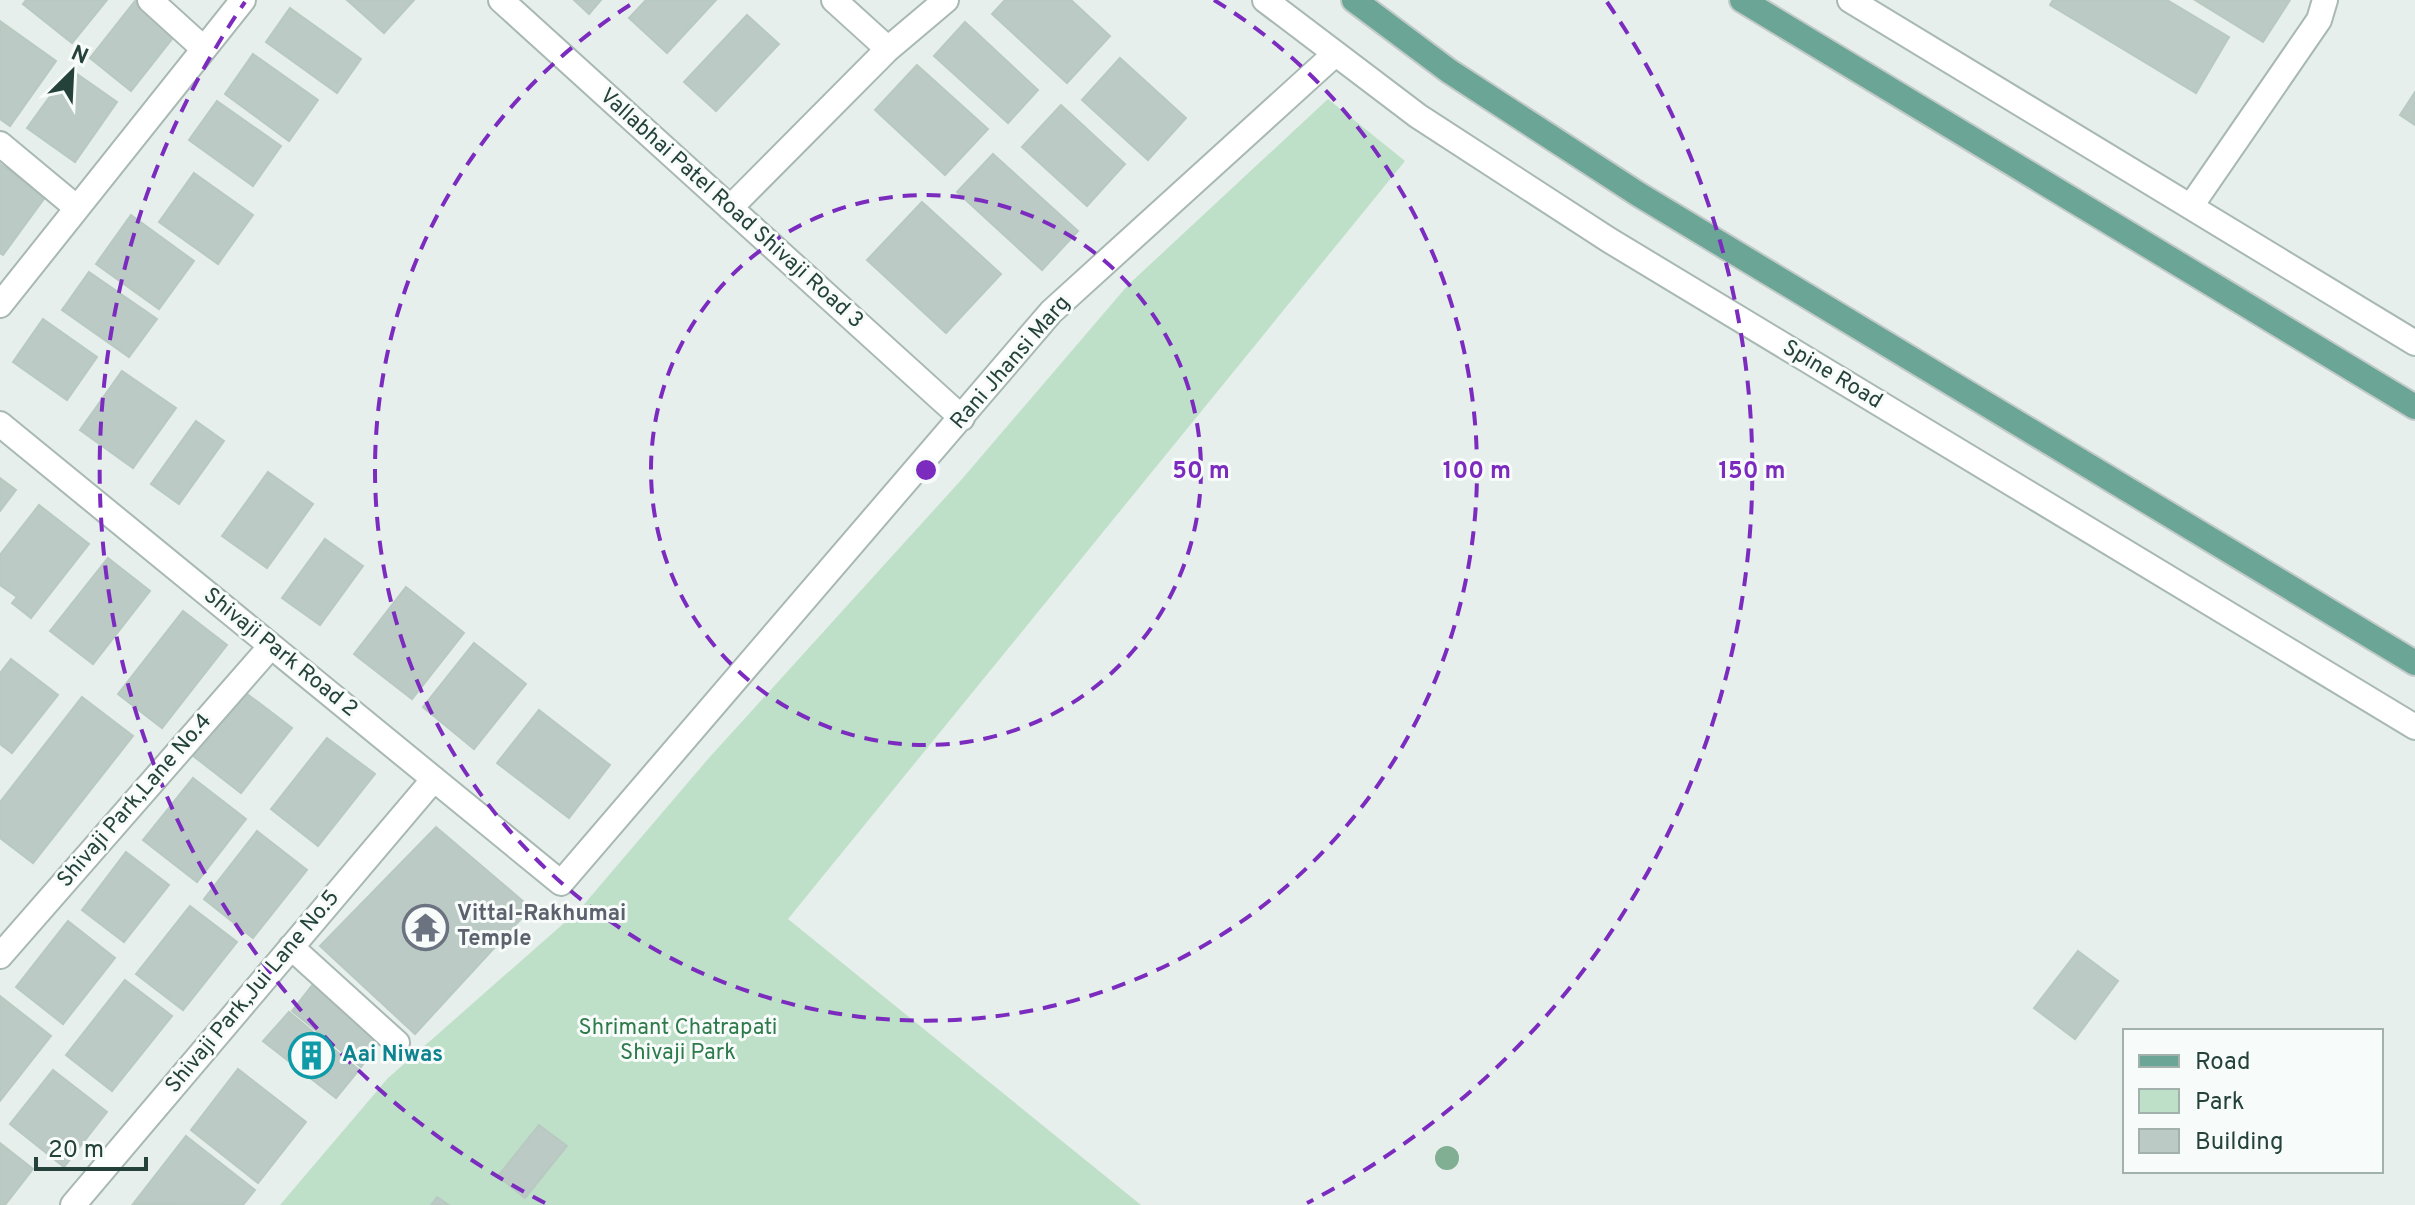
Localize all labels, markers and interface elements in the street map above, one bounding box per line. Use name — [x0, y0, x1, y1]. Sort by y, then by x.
north arrow — [32, 32, 112, 112]
text: N — [66, 40, 92, 72]
street label: Vallabhai Patel Road Shivaji Road 3 — [593, 83, 869, 335]
street label: Rani Jhansi Marg — [946, 291, 1076, 435]
street label: Spine Road — [1777, 335, 1887, 415]
centre of rings — [912, 456, 940, 484]
text: 50 m — [1172, 457, 1230, 487]
text: 100 m — [1443, 457, 1511, 487]
text: 150 m — [1718, 457, 1786, 487]
street label: Shivaji Park Road 2 — [197, 583, 363, 723]
street label: Shivaji Park,Lane No.4 — [52, 709, 218, 893]
street label: Shivaji Park,Jui Lane No.5 — [160, 885, 346, 1099]
place label: Vittal-Rakhumai Temple — [457, 901, 626, 953]
temple icon: Vittal-Rakhumai Temple — [402, 903, 450, 951]
park label: Shrimant Chatrapati Shivaji Park — [579, 1015, 777, 1067]
legend — [2123, 1029, 2383, 1173]
building icon: Aai Niwas — [287, 1031, 335, 1079]
place label: Aai Niwas — [342, 1042, 443, 1069]
text: Road — [2195, 1048, 2251, 1078]
text: Park — [2195, 1088, 2245, 1118]
scale bar — [36, 1121, 146, 1171]
text: Building — [2195, 1128, 2284, 1158]
text: 20 m — [48, 1136, 104, 1166]

